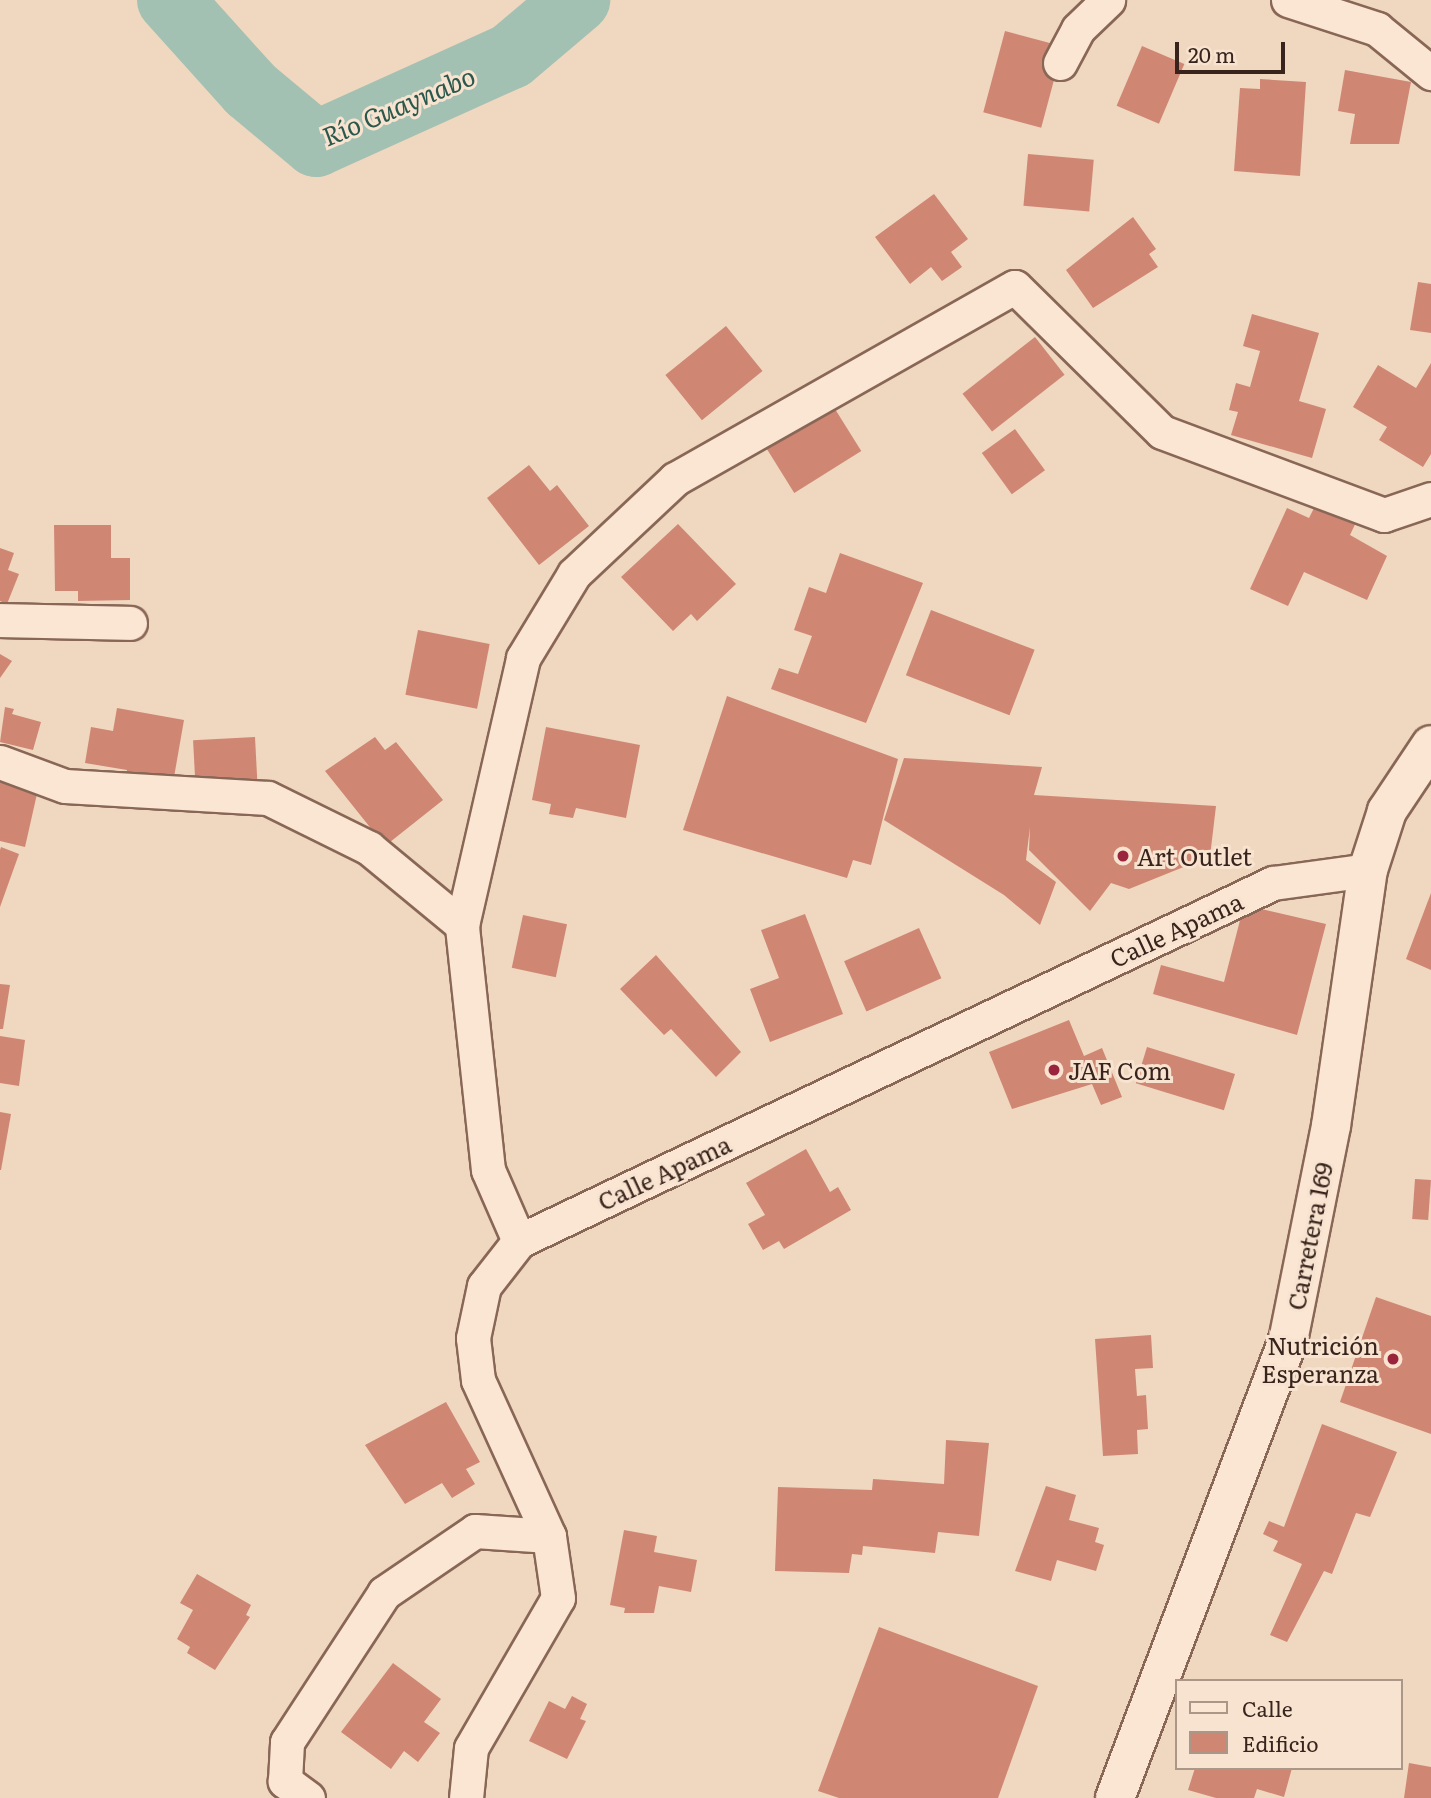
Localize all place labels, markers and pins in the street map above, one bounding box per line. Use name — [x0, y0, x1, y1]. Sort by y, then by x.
place label: Art Outlet — [1137, 842, 1252, 870]
marker: Art Outlet — [1115, 848, 1131, 864]
place label: JAF Com — [1068, 1056, 1171, 1084]
marker: JAF Com — [1046, 1062, 1062, 1078]
place label: Nutrición Esperanza — [1261, 1331, 1379, 1387]
marker: Nutrición Esperanza — [1385, 1351, 1401, 1367]

